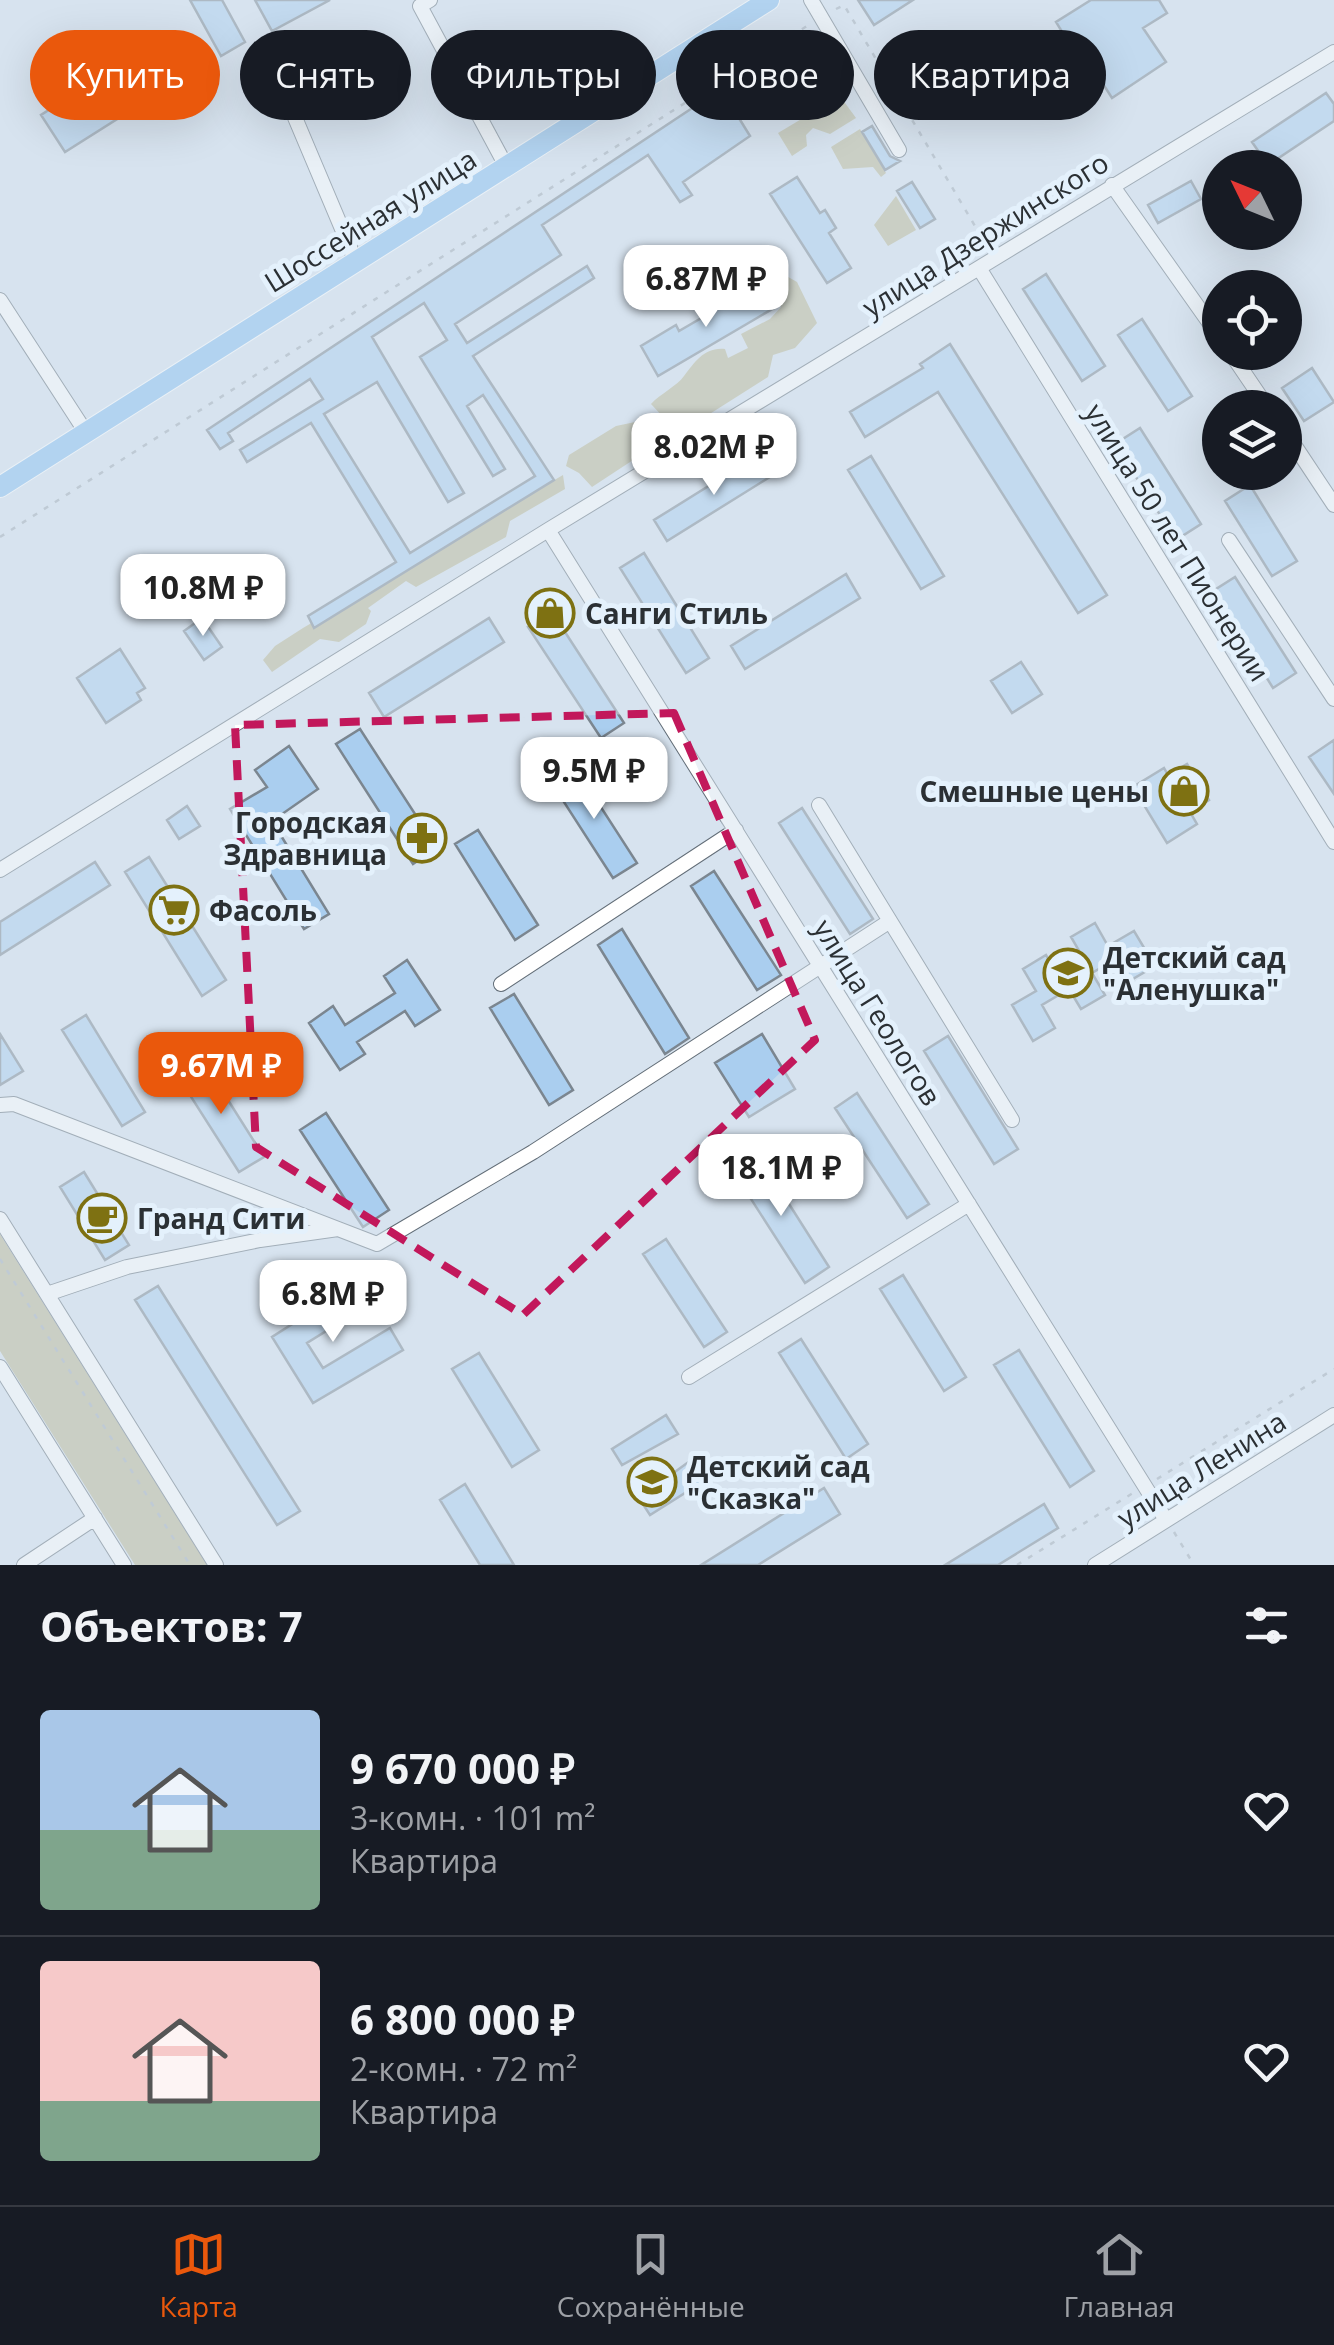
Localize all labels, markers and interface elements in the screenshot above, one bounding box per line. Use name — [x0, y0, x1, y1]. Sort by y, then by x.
chip: Купить — [30, 30, 220, 120]
chip: Снять — [240, 30, 411, 120]
chip: Фильтры — [431, 30, 656, 120]
chip: Новое — [676, 30, 854, 120]
chip: Квартира — [874, 30, 1106, 120]
street label: Шоссейная улица — [257, 139, 483, 301]
street label: улица Дзержинского — [855, 143, 1115, 325]
north arrow — [1202, 150, 1302, 250]
map controls — [1202, 150, 1302, 490]
pin: 6.87M ₽ — [614, 245, 798, 330]
text: 6.87M ₽ — [645, 256, 767, 299]
button: locate — [1202, 270, 1302, 370]
button: layers — [1202, 390, 1302, 490]
street label: улица 50 лет Пионерии — [1077, 396, 1279, 688]
pin: 8.02M ₽ — [622, 413, 806, 498]
text: 8.02M ₽ — [653, 424, 775, 467]
pin: 10.8M ₽ — [111, 554, 295, 639]
text: 10.8M ₽ — [142, 565, 264, 608]
shop icon: Санги Стиль — [524, 587, 576, 639]
place label: Санги Стиль — [585, 594, 768, 632]
pin: 9.5M ₽ — [513, 737, 675, 822]
text: 9.5M ₽ — [543, 748, 645, 791]
shop icon: Смешные цены — [1158, 765, 1210, 817]
place label: Смешные цены — [920, 772, 1149, 810]
place label: Городская Здравница — [223, 803, 387, 873]
pharmacy icon: Городская Здравница — [396, 812, 448, 864]
supermarket icon: Фасоль — [148, 884, 200, 936]
place label: Фасоль — [209, 891, 317, 929]
street label: улица Геологов — [805, 912, 951, 1112]
place label: Детский сад "Аленушка" — [1103, 938, 1286, 1008]
school or university icon: Детский сад "Аленушка" — [1042, 947, 1094, 999]
pin: 9.67M ₽ — [129, 1032, 313, 1117]
text: 9.67M ₽ — [160, 1043, 282, 1086]
pin: 18.1M ₽ — [689, 1134, 873, 1219]
text: 18.1M ₽ — [720, 1145, 842, 1188]
cafe icon: Гранд Сити — [76, 1192, 128, 1244]
place label: Гранд Сити — [137, 1199, 305, 1237]
pin: 6.8M ₽ — [252, 1260, 414, 1345]
text: 6.8M ₽ — [282, 1271, 384, 1314]
street label: улица Ленина — [1109, 1402, 1293, 1536]
place label: Детский сад "Сказка" — [687, 1447, 870, 1517]
school or university icon: Детский сад "Сказка" — [626, 1456, 678, 1508]
text: Объектов: 7 — [40, 1597, 303, 1654]
icon: filters — [1239, 1598, 1294, 1653]
text: 9 670 000 ₽ — [350, 1739, 575, 1796]
icon: home — [120, 1750, 240, 1870]
icon: heart — [1239, 1783, 1294, 1838]
text: 3-комн. · 101 m² — [350, 1796, 595, 1839]
text: Квартира — [350, 1839, 498, 1882]
text: 6 800 000 ₽ — [350, 1990, 575, 2047]
icon: home — [120, 2001, 240, 2121]
icon: heart — [1239, 2034, 1294, 2089]
text: 2-комн. · 72 m² — [350, 2047, 577, 2090]
text: Квартира — [350, 2090, 498, 2133]
tab: Карта — [159, 2227, 238, 2325]
tab: Сохранённые — [557, 2227, 745, 2325]
tab: Главная — [1064, 2227, 1175, 2325]

